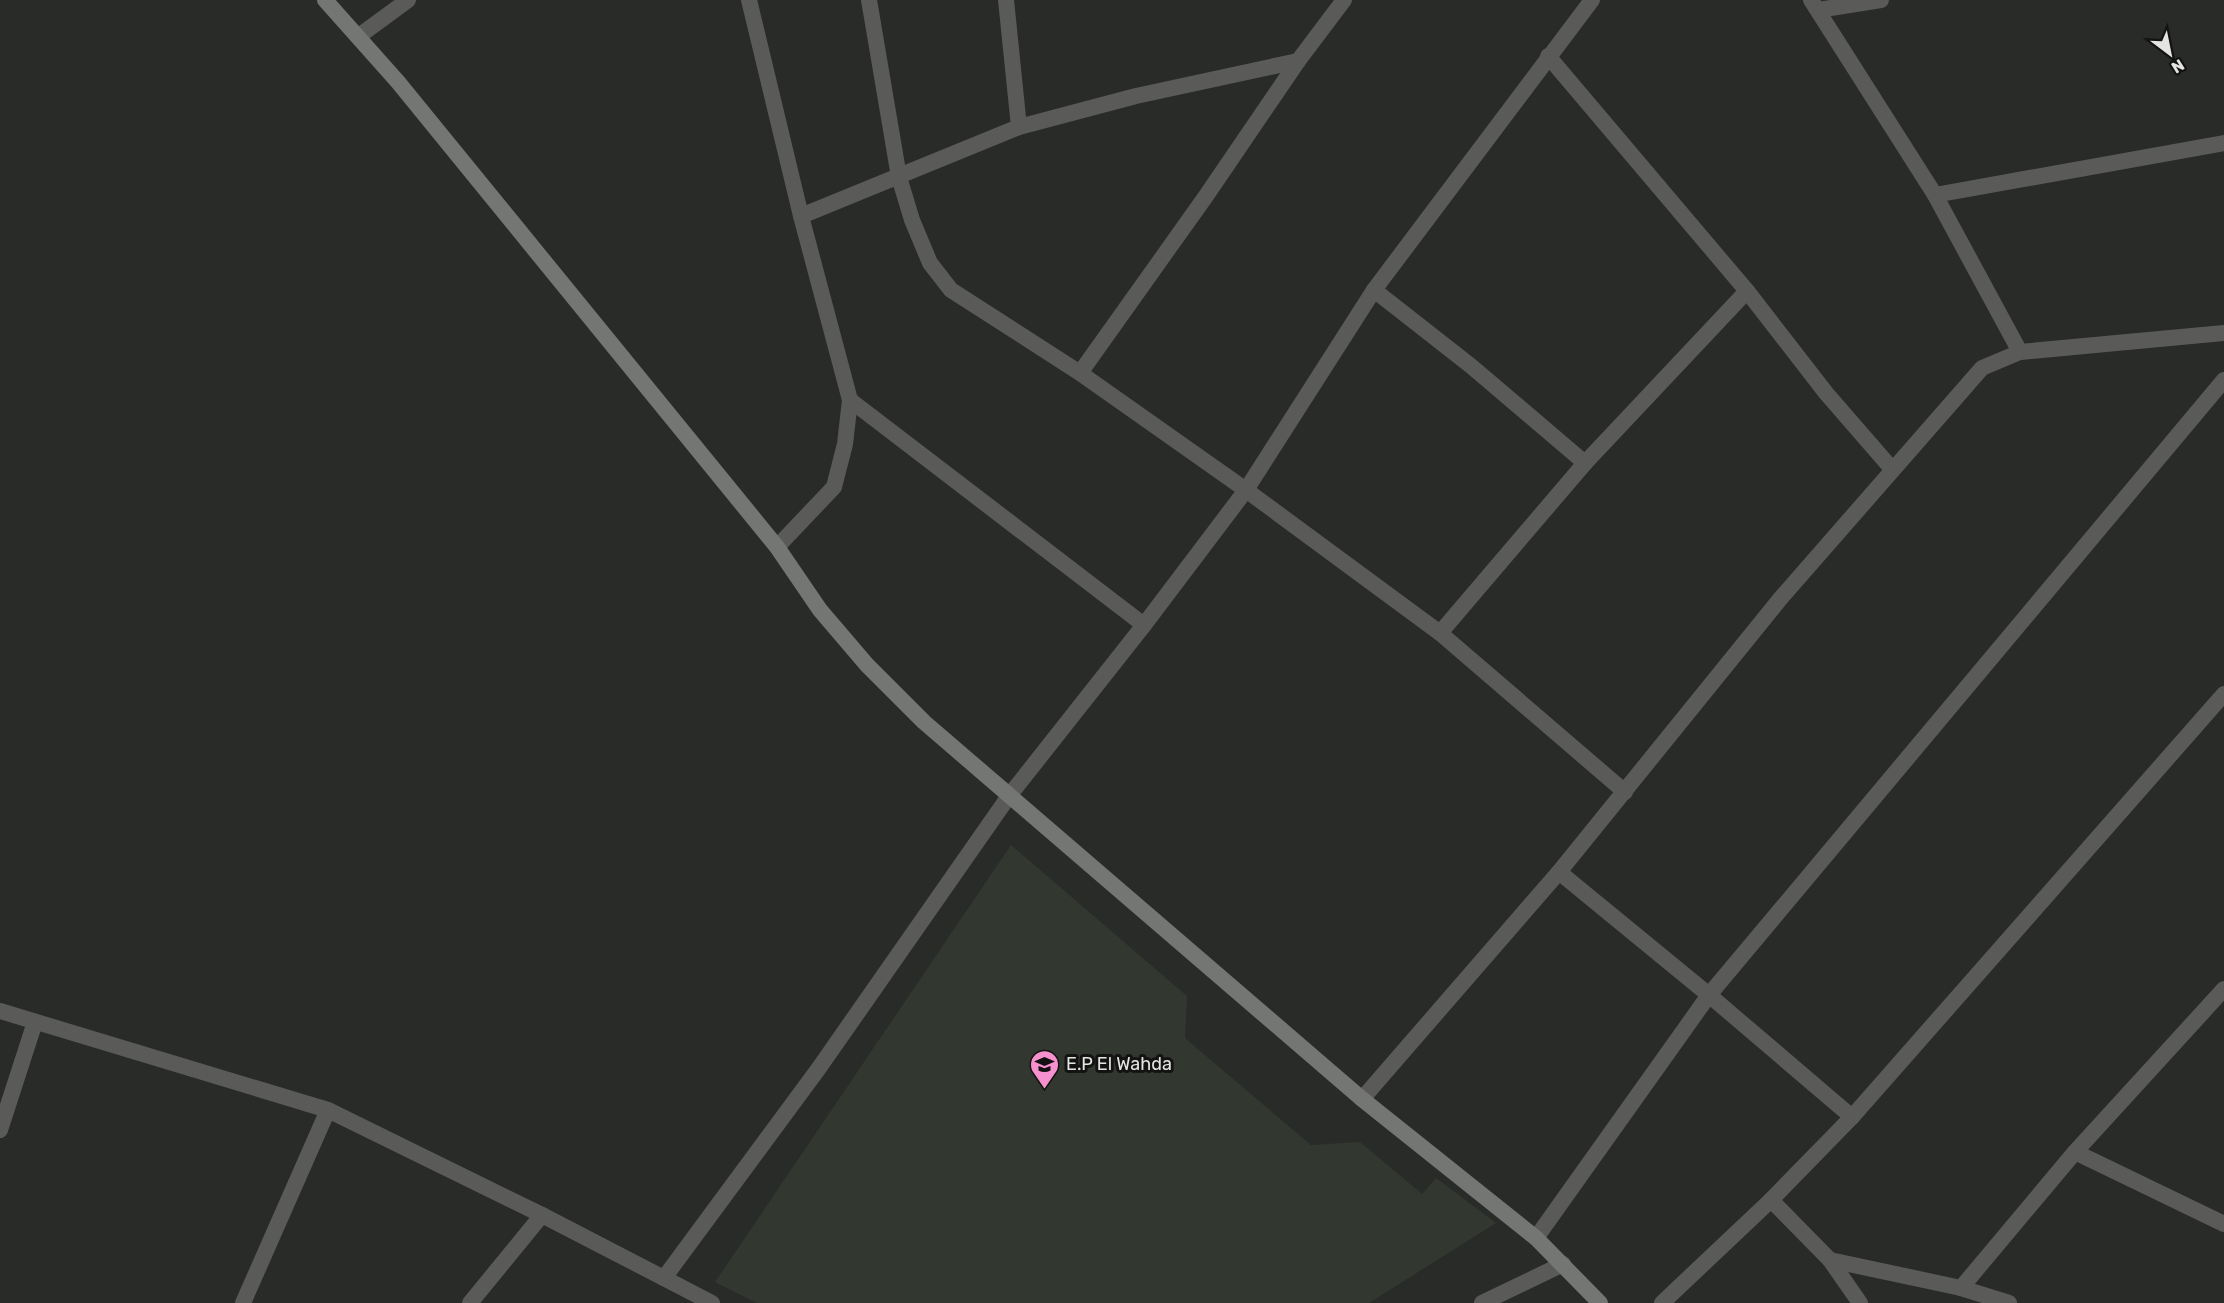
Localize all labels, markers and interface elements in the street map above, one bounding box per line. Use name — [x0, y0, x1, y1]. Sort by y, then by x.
north arrow — [2140, 24, 2200, 84]
text: N — [2168, 55, 2188, 77]
school or university icon: E.P El Wahda — [1029, 1048, 1061, 1090]
place label: E.P El Wahda — [1066, 1053, 1172, 1075]

